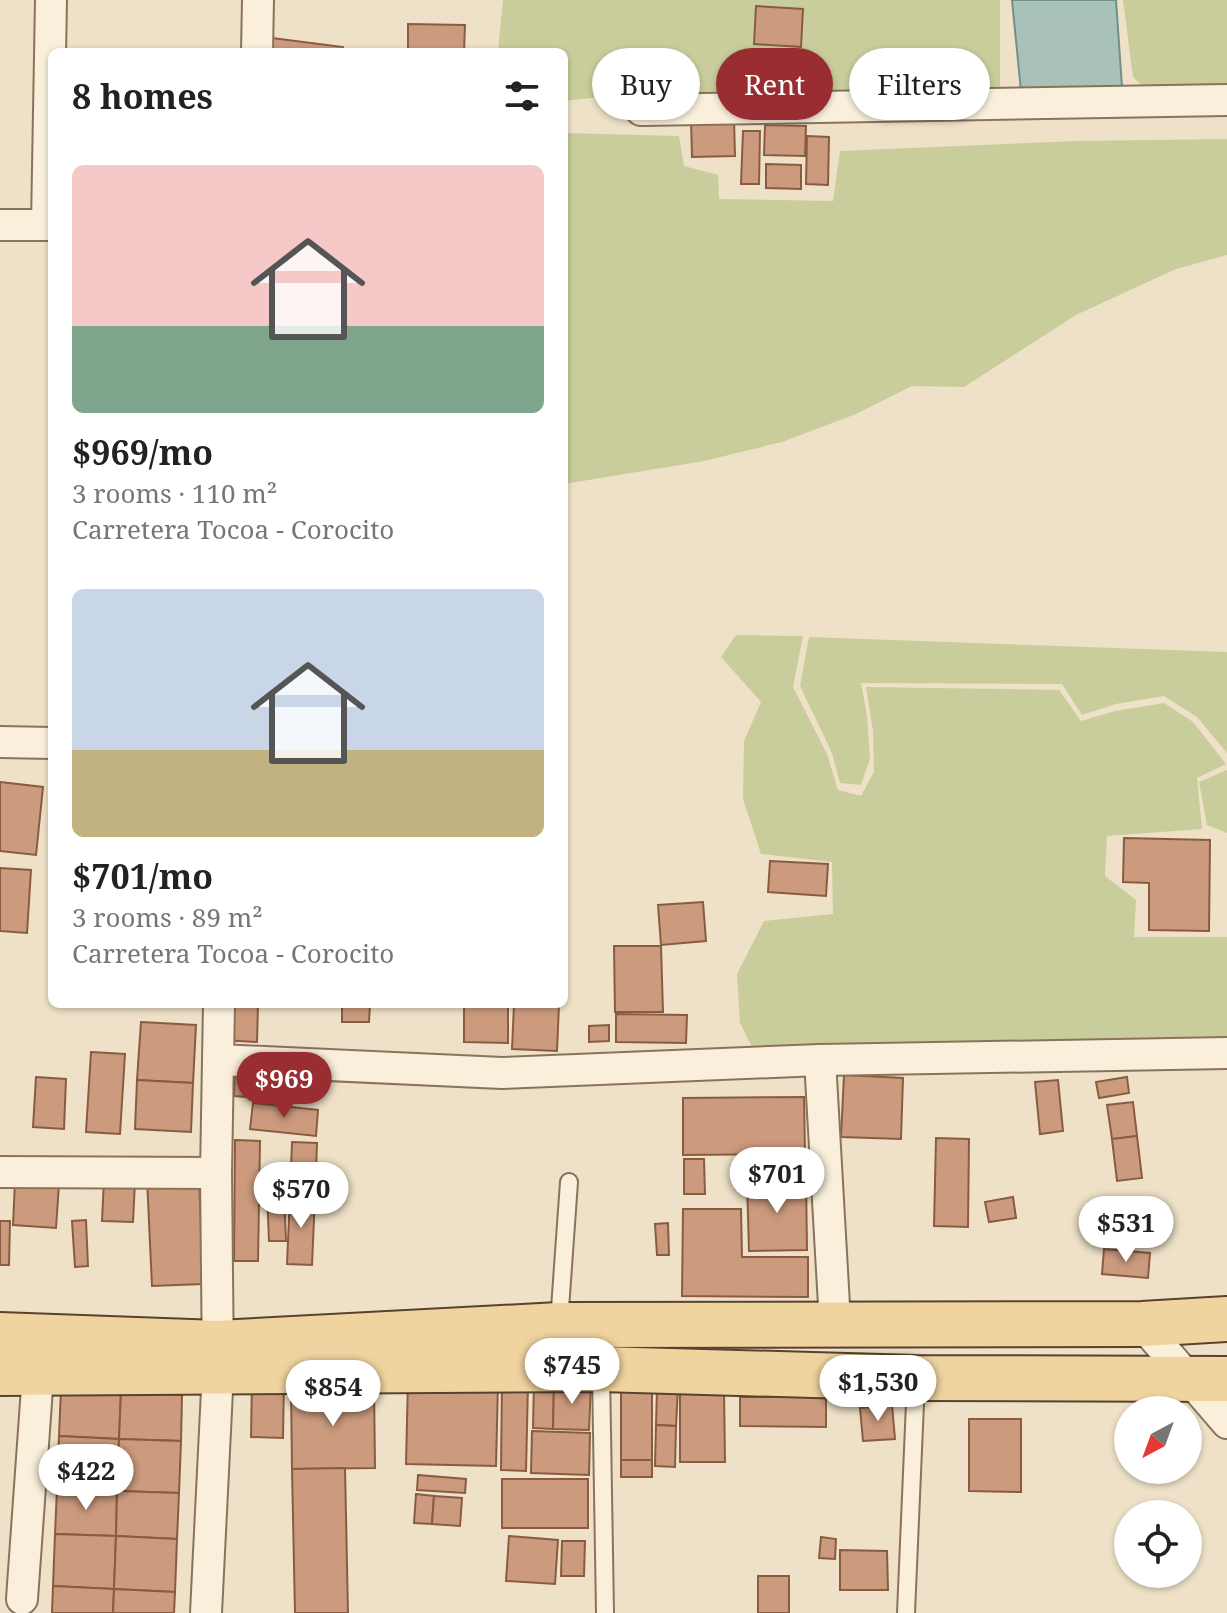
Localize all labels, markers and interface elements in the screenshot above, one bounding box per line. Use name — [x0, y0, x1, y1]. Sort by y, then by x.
chip: Buy — [592, 48, 700, 120]
chip: Rent — [716, 48, 833, 120]
chip: Filters — [849, 48, 990, 120]
text: 8 homes — [72, 73, 213, 119]
icon: filters — [500, 74, 544, 118]
icon: home — [236, 217, 380, 361]
text: $969/mo — [72, 429, 213, 475]
text: 3 rooms · 110 m² — [72, 475, 277, 511]
text: Carretera Tocoa - Corocito — [72, 511, 394, 547]
icon: home — [236, 641, 380, 785]
text: $701/mo — [72, 853, 213, 899]
text: 3 rooms · 89 m² — [72, 899, 263, 935]
text: Carretera Tocoa - Corocito — [72, 935, 394, 971]
pin: $969 — [237, 1052, 331, 1120]
text: $969 — [255, 1060, 313, 1096]
pin: $701 — [730, 1147, 824, 1215]
text: $701 — [748, 1155, 806, 1191]
pin: $570 — [254, 1162, 348, 1230]
text: $570 — [272, 1170, 330, 1206]
pin: $531 — [1079, 1196, 1173, 1264]
text: $531 — [1097, 1204, 1155, 1240]
pin: $745 — [525, 1338, 619, 1406]
text: $745 — [543, 1346, 601, 1382]
pin: $1,530 — [813, 1355, 943, 1423]
pin: $854 — [286, 1360, 380, 1428]
text: $1,530 — [837, 1363, 919, 1399]
text: $854 — [304, 1368, 362, 1404]
north arrow — [1114, 1396, 1202, 1484]
map controls — [1114, 1396, 1202, 1588]
pin: $422 — [39, 1444, 133, 1512]
text: $422 — [57, 1452, 115, 1488]
button: locate — [1114, 1500, 1202, 1588]

